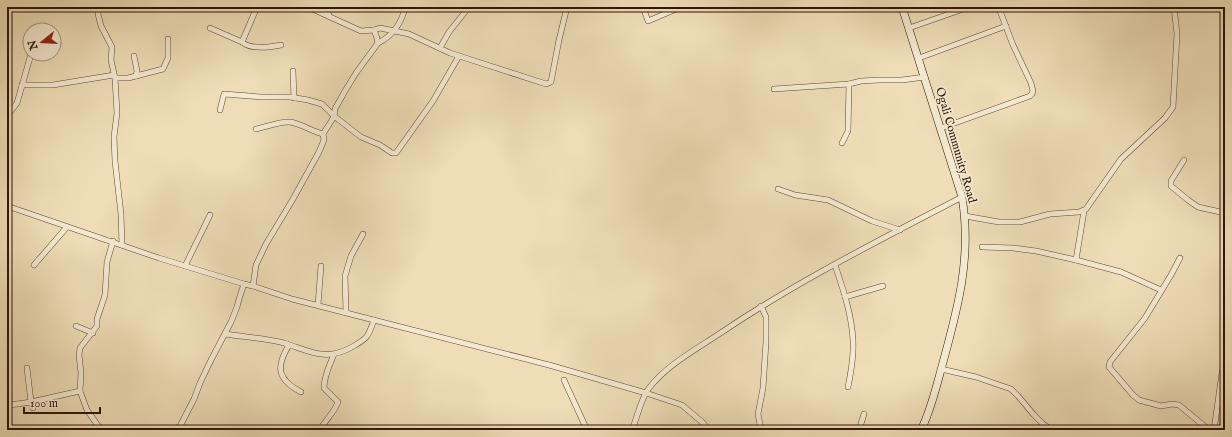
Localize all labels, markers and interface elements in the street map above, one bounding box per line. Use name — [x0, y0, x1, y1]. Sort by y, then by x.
north arrow — [22, 22, 62, 62]
text: N — [25, 38, 42, 52]
street label: Ogali Community Road — [932, 85, 980, 205]
scale bar — [24, 389, 100, 415]
text: 100 m — [30, 396, 58, 411]

